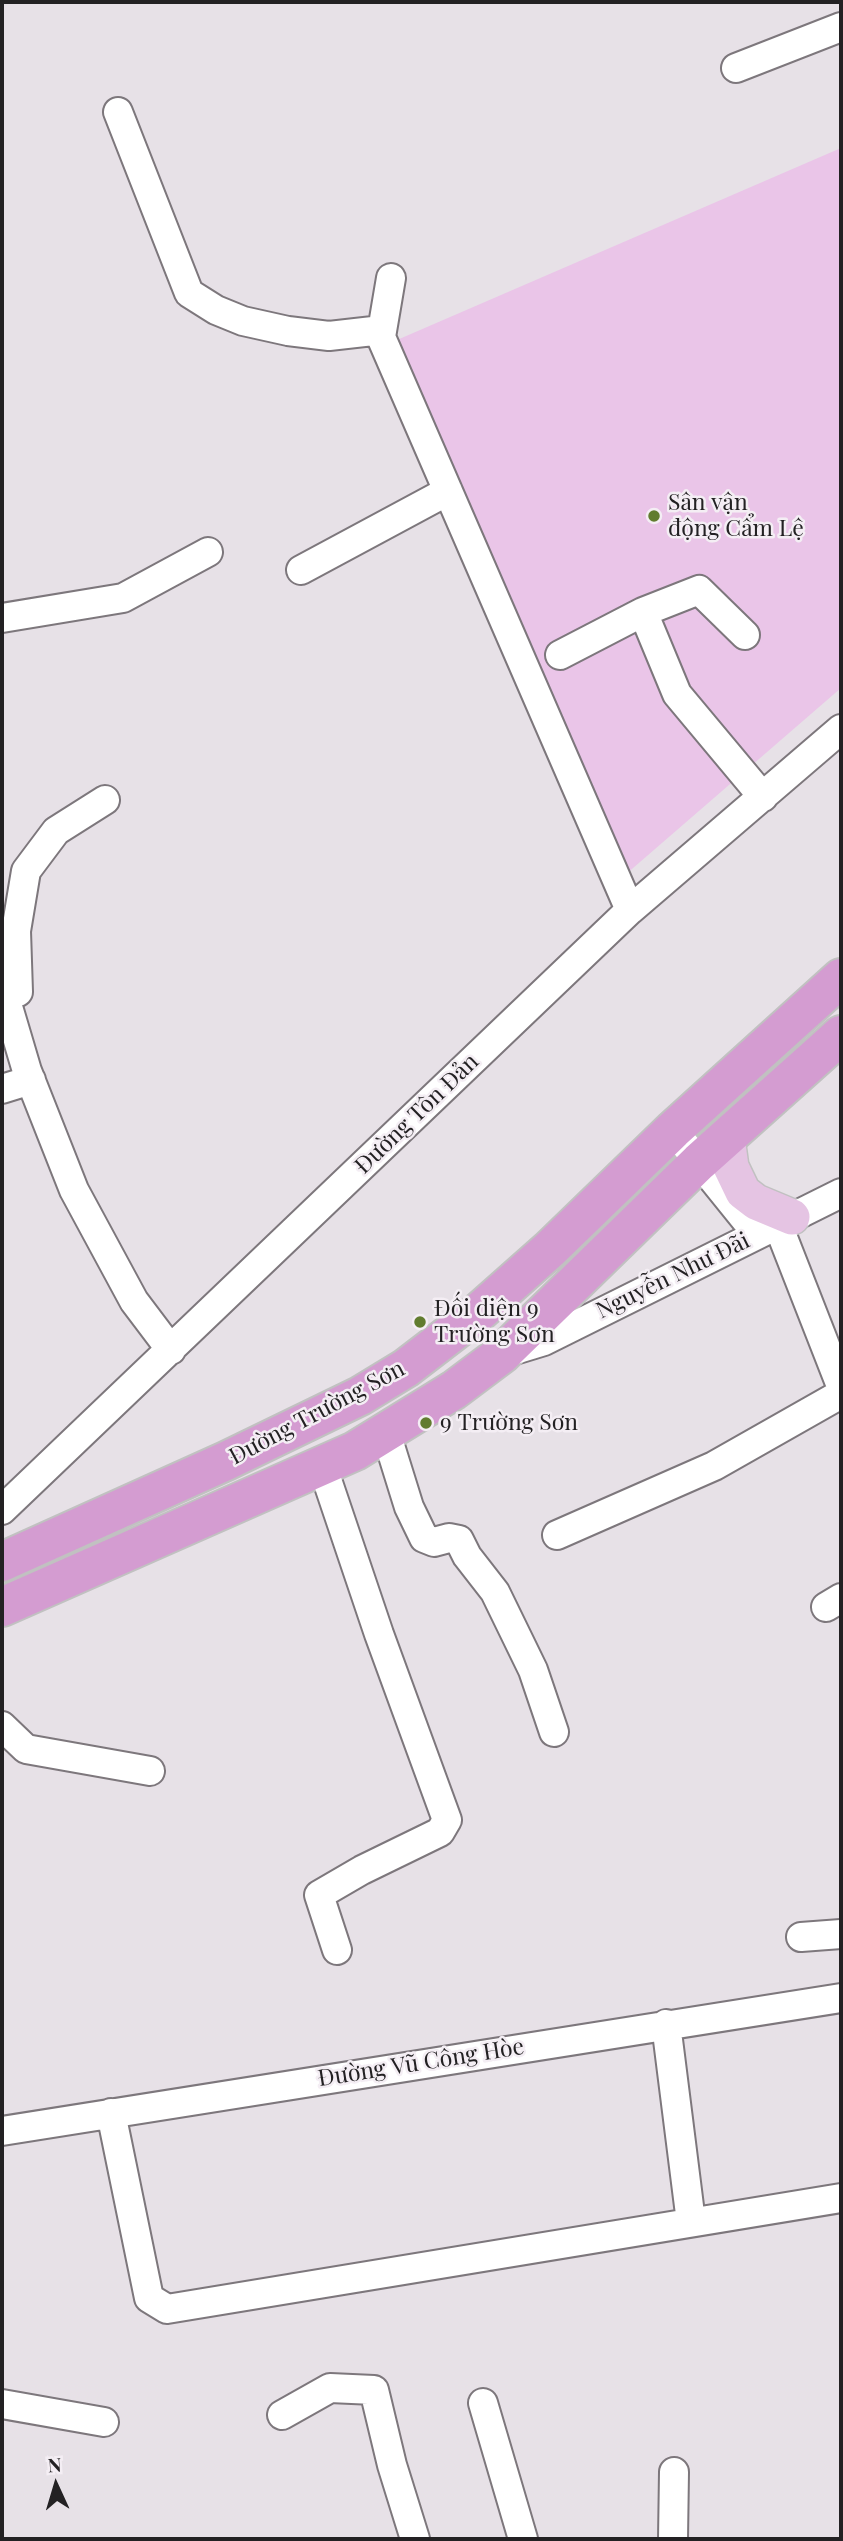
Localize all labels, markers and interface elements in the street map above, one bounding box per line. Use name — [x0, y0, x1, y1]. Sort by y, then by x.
place label: Sân vận động Cẩm Lệ — [668, 489, 804, 543]
marker: Sân vận động Cẩm Lệ — [646, 508, 662, 524]
street label: Đường Tôn Đản — [349, 1048, 485, 1180]
street label: Nguyễn Như Đãi — [592, 1227, 754, 1325]
place label: Đối diện 9 Trường Sơn — [434, 1295, 555, 1349]
marker: Đối diện 9 Trường Sơn — [412, 1314, 428, 1330]
street label: Đường Trường Sơn — [225, 1355, 409, 1471]
place label: 9 Trường Sơn — [440, 1409, 578, 1437]
marker: 9 Trường Sơn — [418, 1415, 434, 1431]
street label: Đường Vũ Công Hòe — [316, 2033, 526, 2093]
north arrow — [21, 2450, 91, 2520]
text: N — [47, 2451, 62, 2477]

